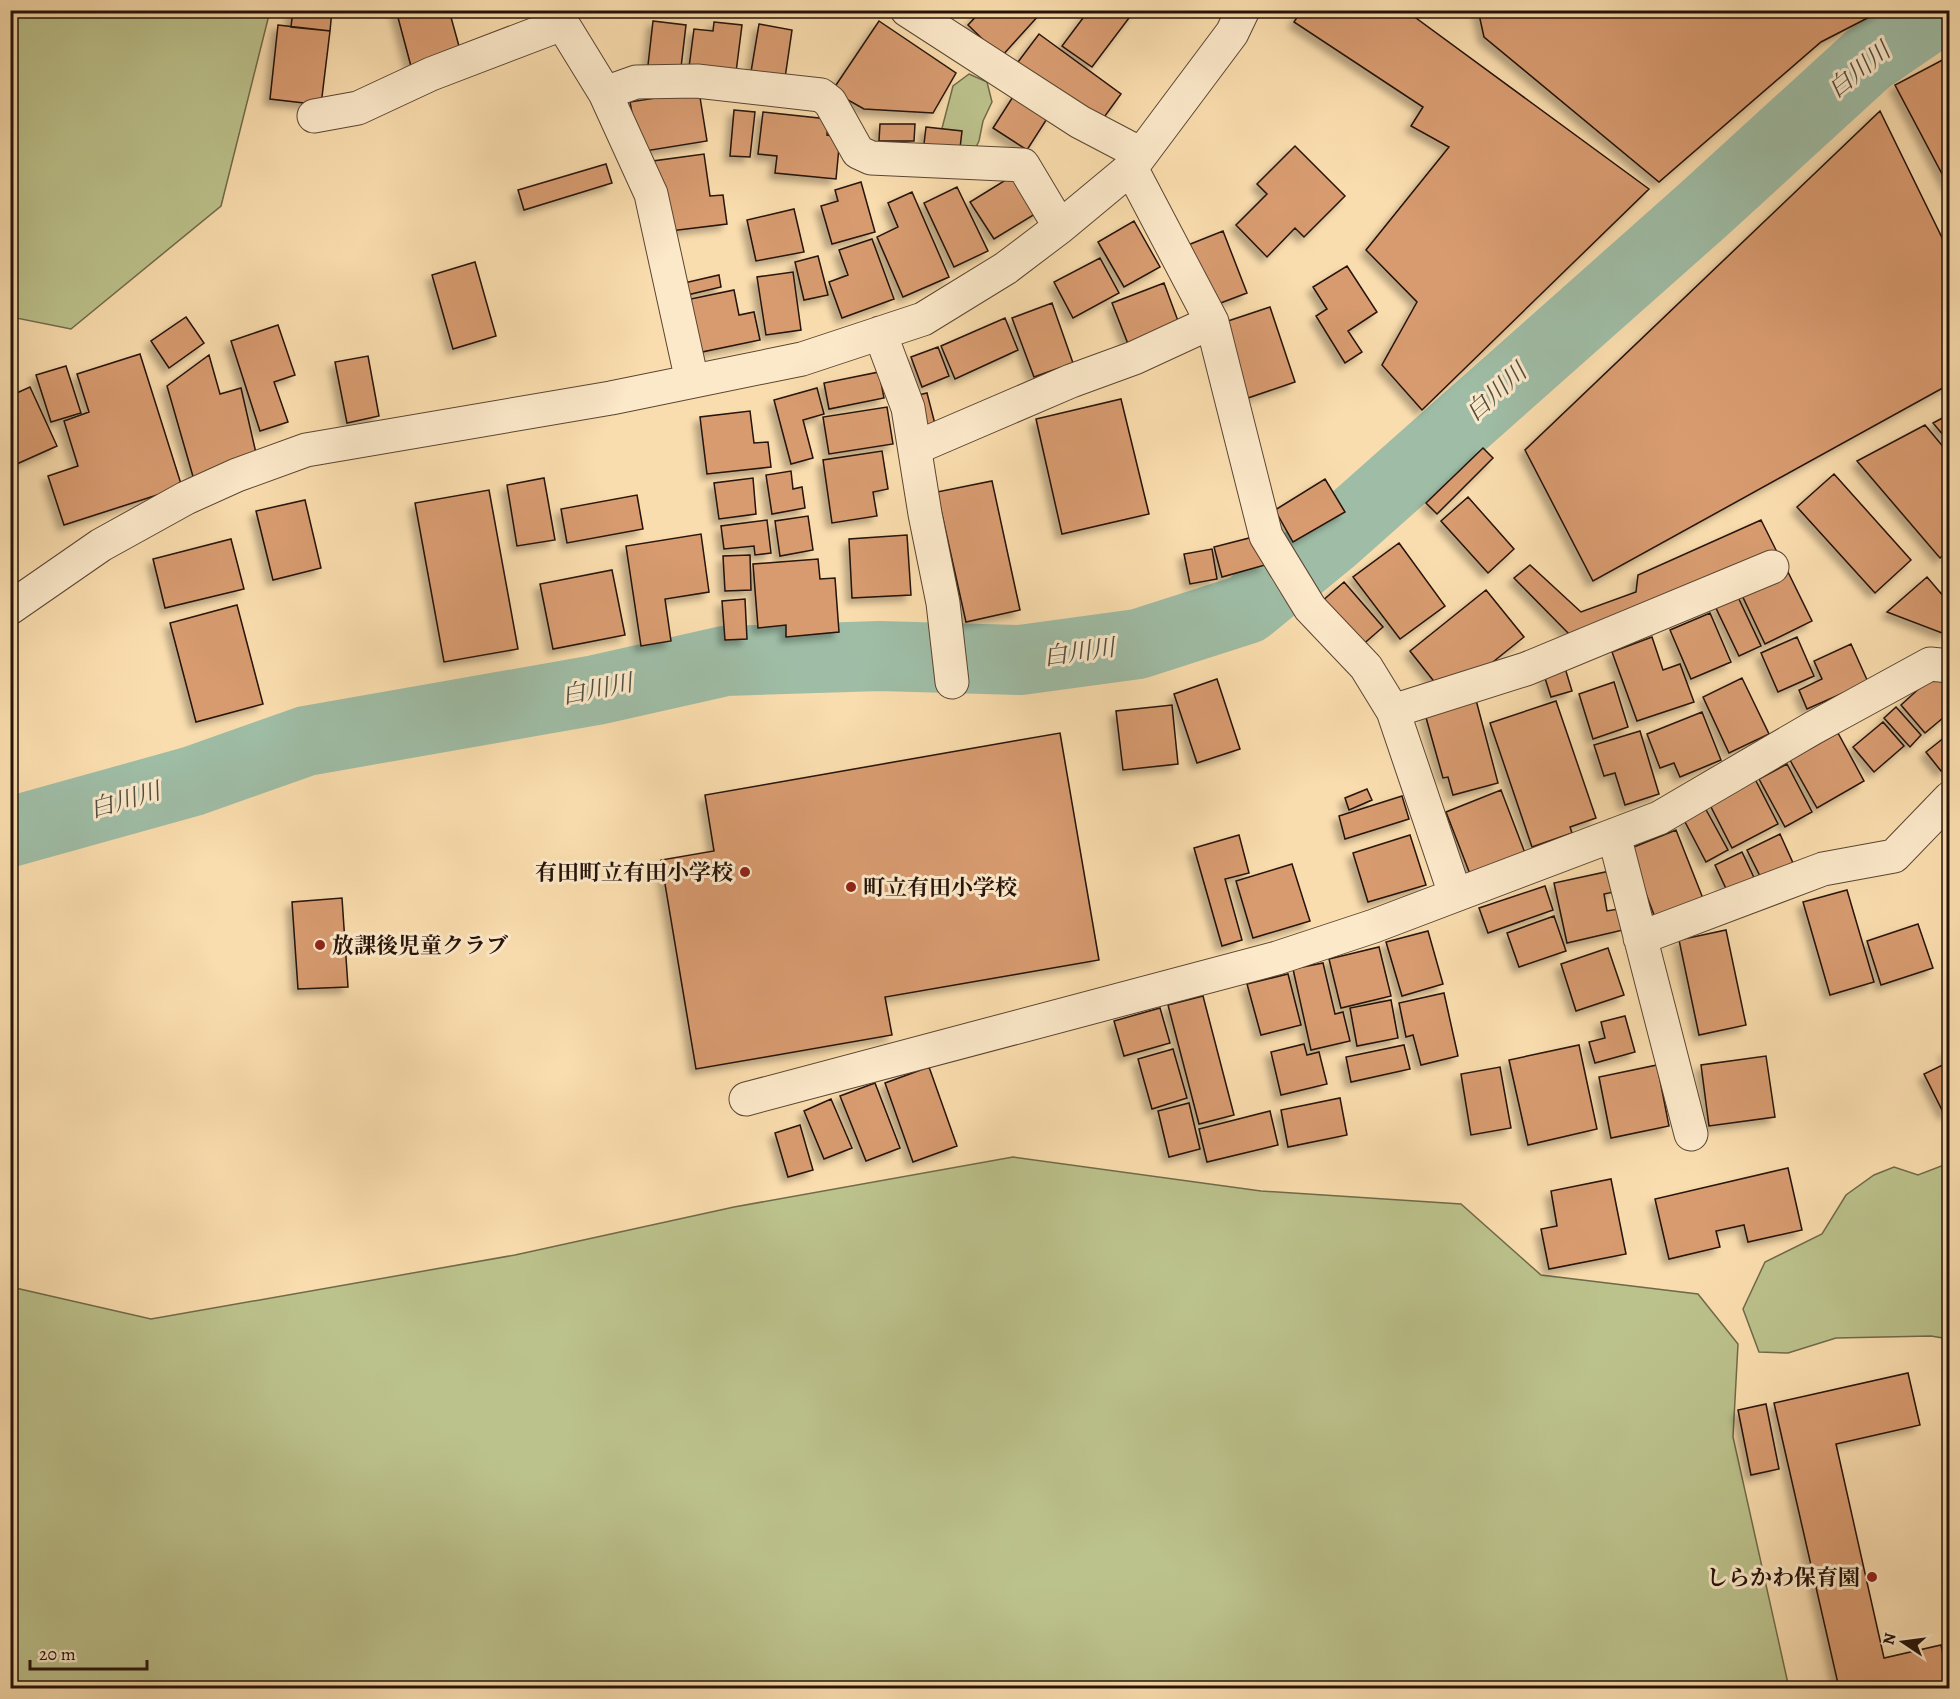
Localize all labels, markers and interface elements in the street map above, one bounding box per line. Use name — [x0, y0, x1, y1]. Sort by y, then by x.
water label: 白川川 — [1821, 33, 1899, 105]
water label: 白川川 — [1459, 354, 1536, 428]
water label: 白川川 — [1041, 631, 1120, 673]
water label: 白川川 — [559, 666, 638, 712]
water label: 白川川 — [86, 774, 167, 825]
place label: 有田町立有田小学校 — [535, 858, 733, 888]
marker: 有田町立有田小学校 — [738, 865, 752, 879]
place label: 町立有田小学校 — [863, 873, 1017, 903]
marker: 町立有田小学校 — [844, 880, 858, 894]
place label: 放課後児童クラブ — [332, 931, 508, 961]
marker: 放課後児童クラブ — [313, 938, 327, 952]
place label: しらかわ保育園 — [1706, 1563, 1860, 1593]
marker: しらかわ保育園 — [1865, 1570, 1879, 1584]
north arrow — [1873, 1612, 1933, 1672]
text: N — [1877, 1630, 1901, 1647]
scale bar — [30, 1633, 147, 1671]
text: 20 m — [39, 1642, 76, 1666]

